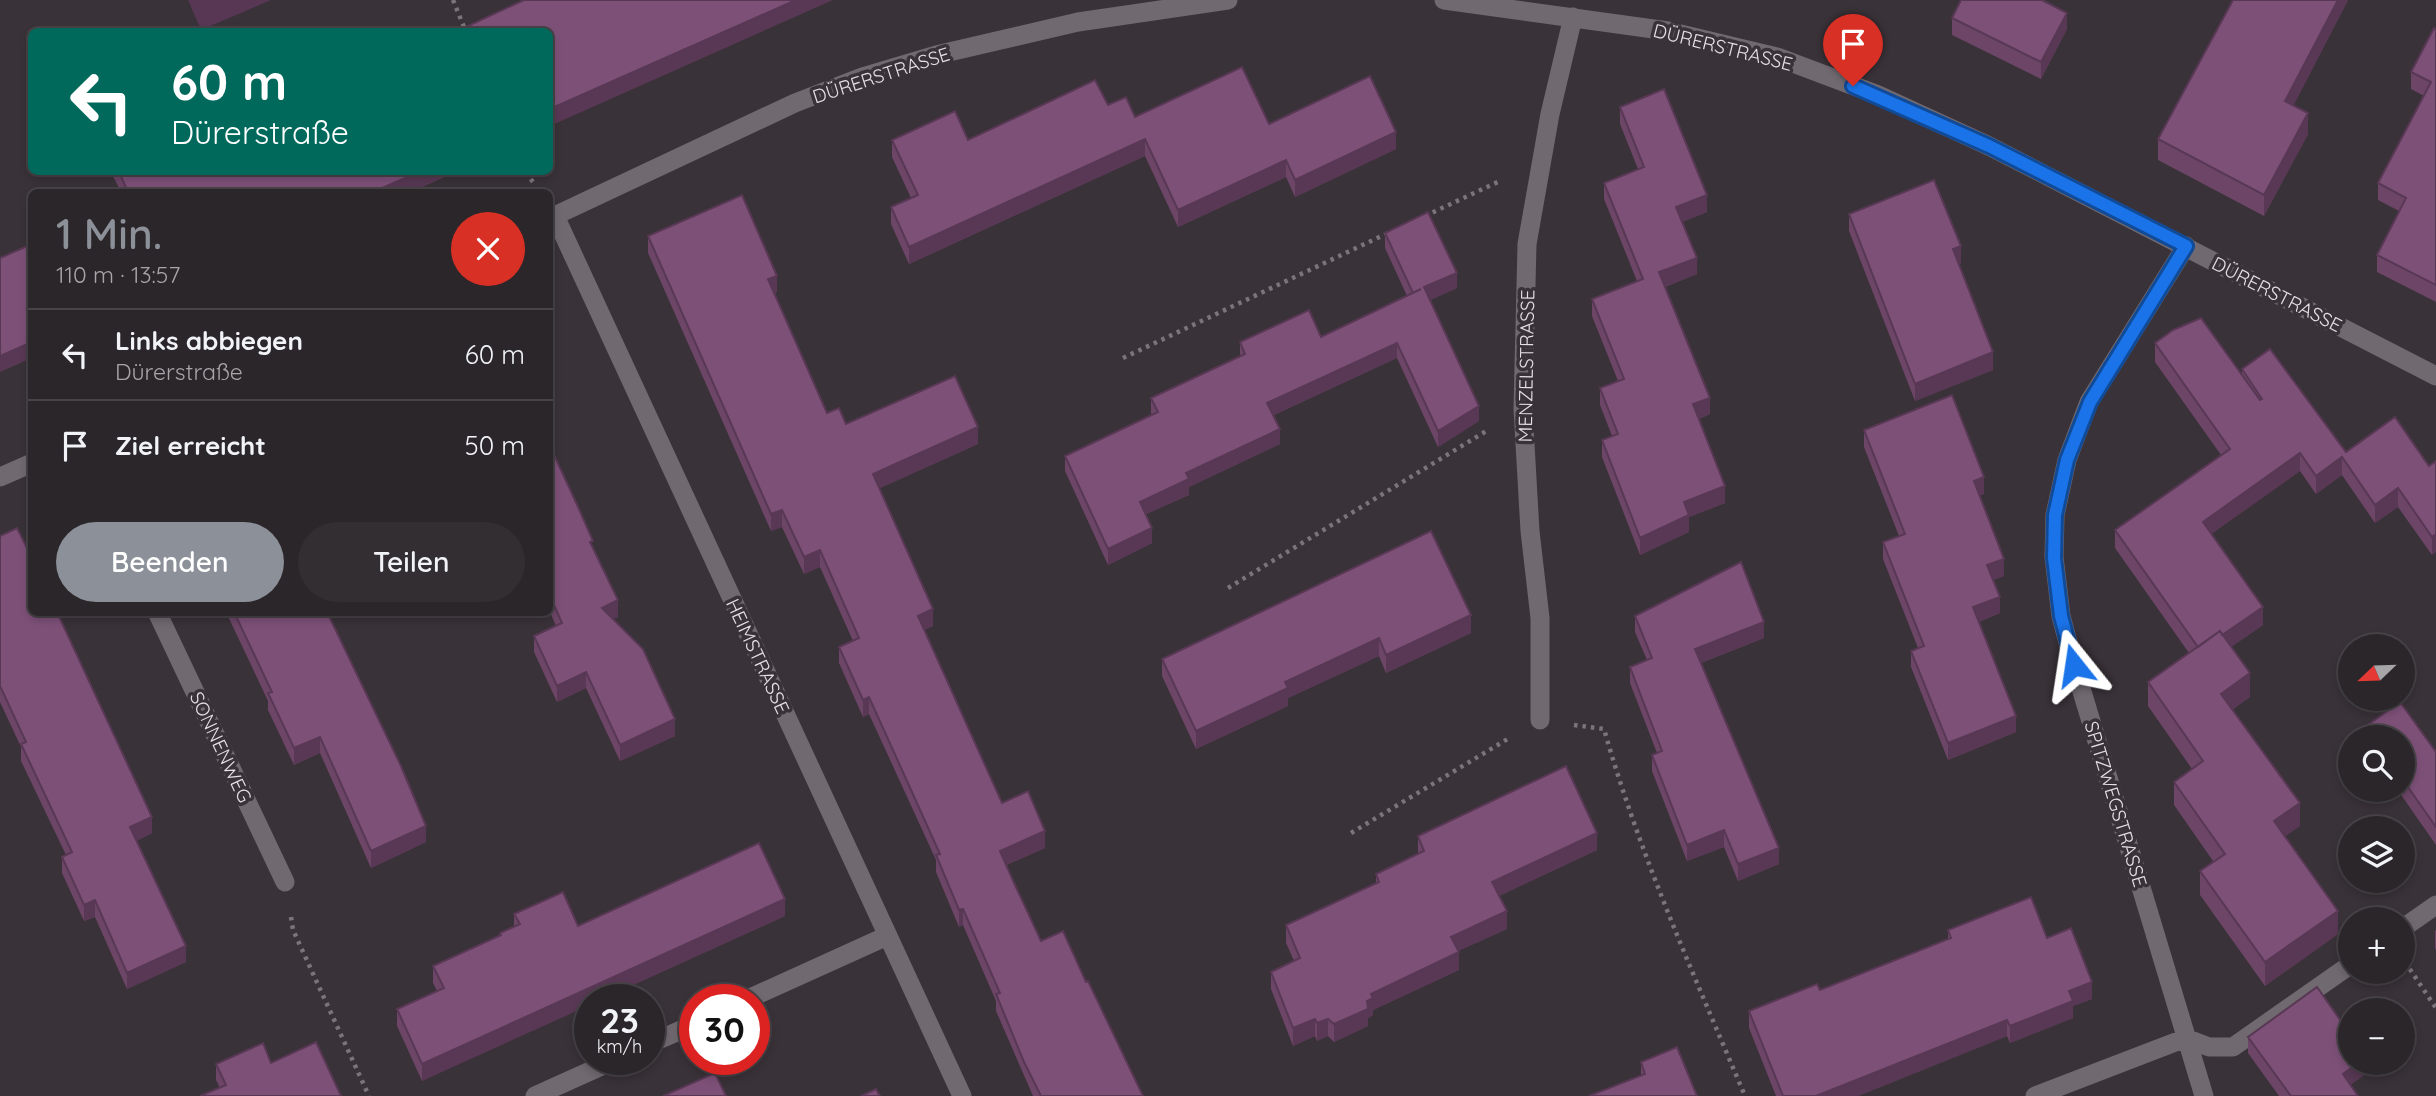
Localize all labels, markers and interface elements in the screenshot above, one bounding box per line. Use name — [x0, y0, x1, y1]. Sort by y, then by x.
pin — [1823, 14, 1883, 86]
street label: DÜRERSTRASSE — [1651, 18, 1795, 76]
icon: arrive — [1834, 25, 1872, 63]
street label: DÜRERSTRASSE — [809, 42, 953, 108]
text: 60 m — [171, 51, 287, 112]
icon: left — [56, 56, 147, 147]
text: Dürerstraße — [171, 112, 349, 152]
text: 1 Min. — [56, 207, 162, 260]
button: close — [451, 212, 525, 286]
street label: DÜRERSTRASSE — [2208, 251, 2346, 337]
text: 110 m · 13:57 — [56, 260, 180, 289]
street label: MENZELSTRASSE — [1513, 289, 1539, 443]
text: Links abbiegen — [115, 324, 303, 357]
icon: left — [56, 336, 94, 374]
text: 60 m — [465, 338, 525, 371]
text: Dürerstraße — [115, 357, 243, 386]
icon: arrive — [56, 427, 94, 465]
text: Ziel erreicht — [115, 429, 266, 462]
text: 50 m — [465, 429, 525, 462]
button: Beenden — [56, 522, 284, 602]
button: Teilen — [298, 522, 525, 602]
street label: HEIMSTRASSE — [721, 595, 795, 717]
position arrow — [2037, 628, 2111, 702]
north arrow — [2338, 634, 2415, 710]
map controls — [2338, 634, 2415, 1075]
street label: SONNENWEG — [185, 688, 257, 806]
street label: SPITZWEGSTRASSE — [2079, 718, 2153, 890]
button: search — [2338, 725, 2415, 802]
button: layers — [2338, 816, 2415, 893]
button: + — [2338, 907, 2415, 984]
speed limit sign: 30 — [679, 984, 770, 1075]
text: 23 — [600, 998, 639, 1042]
button: − — [2338, 998, 2415, 1075]
text: km/h — [597, 1035, 642, 1058]

